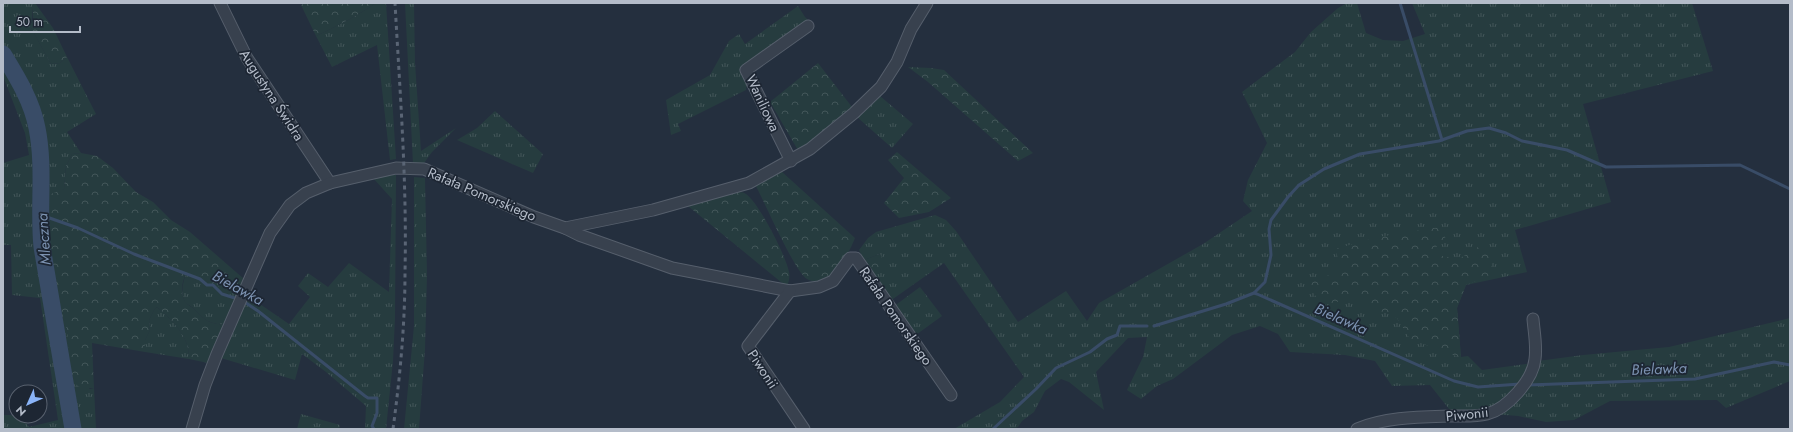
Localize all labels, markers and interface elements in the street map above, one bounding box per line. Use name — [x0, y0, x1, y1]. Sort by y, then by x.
scale bar — [10, 8, 80, 34]
text: 50 m — [16, 13, 43, 31]
street label: Augustyna Świdra — [235, 45, 309, 145]
street label: Waniliowa — [741, 71, 785, 135]
street label: Rafała Pomorskiego — [425, 162, 540, 226]
water label: Mleczna — [31, 211, 57, 266]
street label: Rafała Pomorskiego — [855, 263, 938, 370]
water label: Bielawka — [208, 265, 268, 311]
water label: Bielawka — [1311, 298, 1372, 341]
street label: Piwonii — [743, 346, 783, 392]
water label: Bielawka — [1631, 357, 1688, 381]
north arrow — [8, 384, 48, 424]
text: N — [12, 402, 30, 420]
street label: Piwonii — [1445, 402, 1489, 426]

